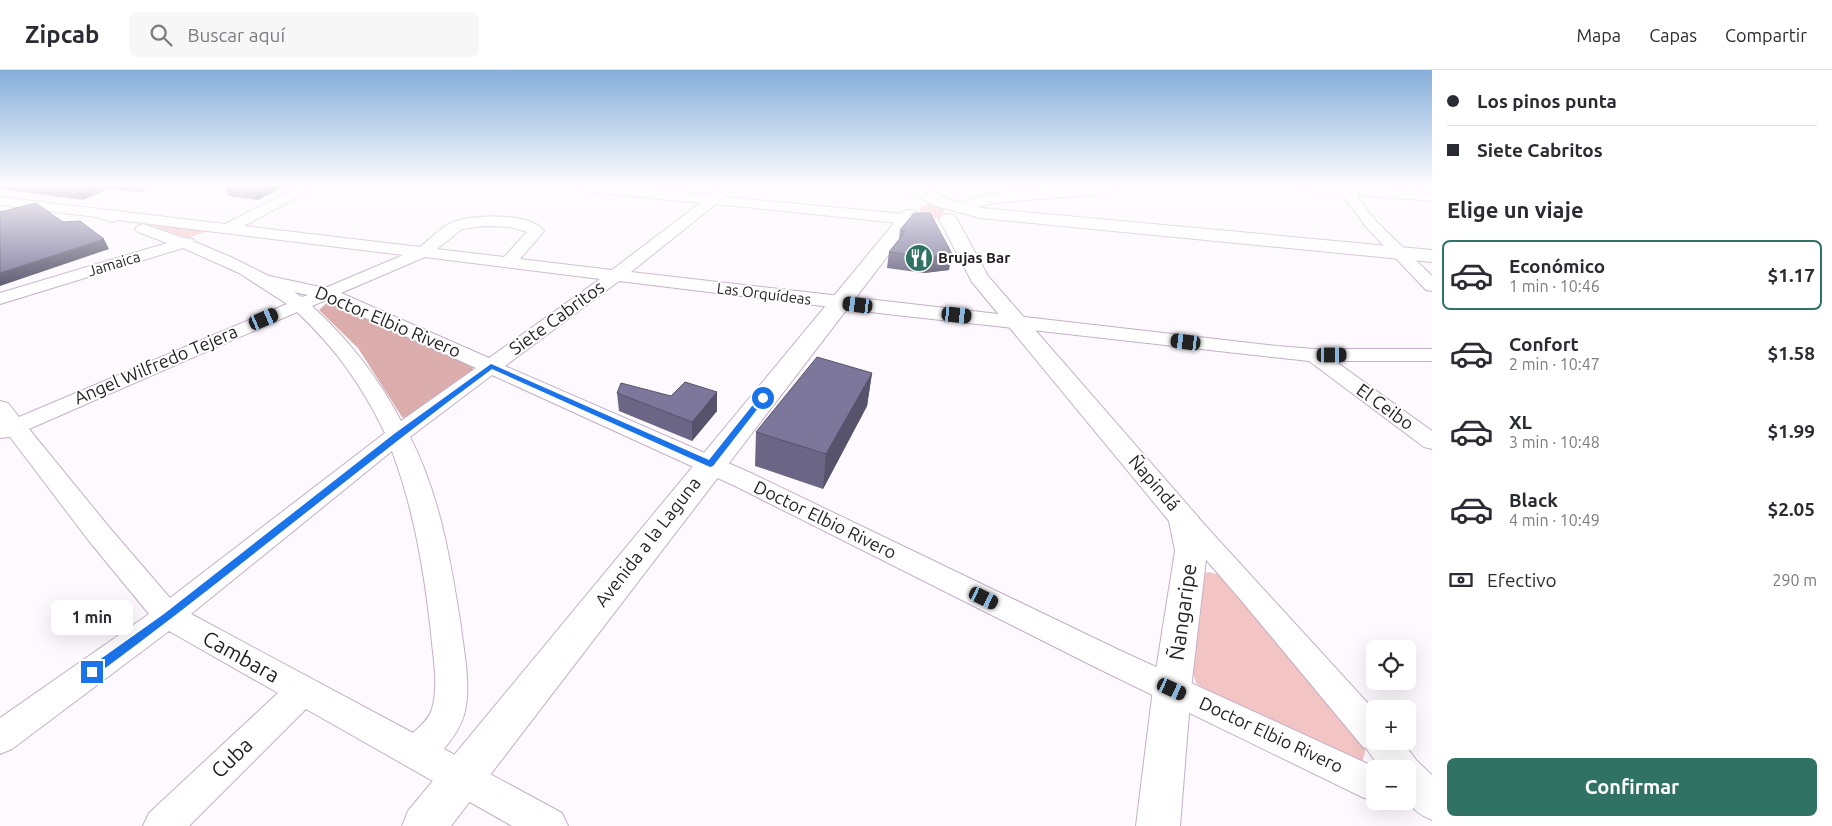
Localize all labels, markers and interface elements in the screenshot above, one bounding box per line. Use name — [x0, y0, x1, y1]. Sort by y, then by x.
search box — [129, 12, 479, 57]
text: Zipcab — [25, 21, 99, 48]
icon: search — [147, 21, 175, 49]
text: Buscar aquí — [187, 24, 285, 46]
text: Mapa — [1576, 25, 1621, 45]
text: Capas — [1649, 25, 1697, 45]
text: Compartir — [1725, 25, 1807, 45]
text: Los pinos punta — [1477, 90, 1617, 112]
text: Siete Cabritos — [1477, 139, 1603, 161]
text: Elige un viaje — [1447, 197, 1584, 222]
restaurant icon: Brujas Bar — [904, 243, 934, 273]
street label: Jamaica — [86, 247, 142, 280]
place label: Brujas Bar — [938, 249, 1011, 266]
icon: car — [1449, 253, 1494, 298]
text: Económico — [1509, 255, 1605, 277]
text: $1.17 — [1767, 264, 1815, 286]
street label: Siete Cabritos — [505, 276, 608, 358]
text: 1 min · 10:46 — [1509, 277, 1600, 295]
street label: Las Orquídeas — [716, 279, 812, 308]
street label: Doctor Elbio Rivero — [313, 281, 464, 361]
car — [842, 296, 873, 314]
car — [247, 306, 280, 332]
car — [941, 306, 972, 324]
street label: Angel Wilfredo Tejera — [71, 321, 240, 408]
icon: car — [1449, 331, 1494, 376]
car — [1170, 333, 1201, 351]
text: Confort — [1509, 333, 1579, 355]
text: $1.58 — [1767, 342, 1815, 364]
car — [1317, 348, 1347, 363]
text: 2 min · 10:47 — [1509, 355, 1600, 373]
street label: El Ceibo — [1353, 379, 1418, 433]
route start — [752, 387, 774, 409]
icon: car — [1449, 409, 1494, 454]
text: XL — [1509, 411, 1532, 433]
text: $1.99 — [1767, 420, 1815, 442]
text: 3 min · 10:48 — [1509, 433, 1600, 451]
street label: Ñapindá — [1125, 450, 1185, 514]
street label: Avenida a la Laguna — [590, 473, 704, 610]
street label: Doctor Elbio Rivero — [751, 476, 900, 562]
icon: car — [1449, 487, 1494, 532]
text: Black — [1509, 489, 1558, 511]
text: $2.05 — [1767, 498, 1815, 520]
text: 4 min · 10:49 — [1509, 511, 1600, 529]
street label: Ñangaripe — [1163, 562, 1201, 662]
icon: cash — [1447, 566, 1475, 594]
text: Efectivo — [1487, 569, 1557, 591]
text: 290 m — [1772, 571, 1817, 589]
car — [967, 585, 1000, 611]
callout: 1 min — [51, 600, 133, 634]
text: 1 min — [72, 608, 112, 626]
street label: Cambara — [199, 625, 284, 687]
map controls — [1366, 640, 1416, 810]
button: locate — [1366, 640, 1416, 690]
route end — [81, 661, 103, 683]
car — [1155, 676, 1188, 702]
street label: Doctor Elbio Rivero — [1196, 692, 1346, 776]
button: + — [1366, 700, 1416, 750]
street label: Cuba — [206, 732, 257, 783]
button: Confirmar — [1447, 758, 1817, 816]
button: − — [1366, 760, 1416, 810]

